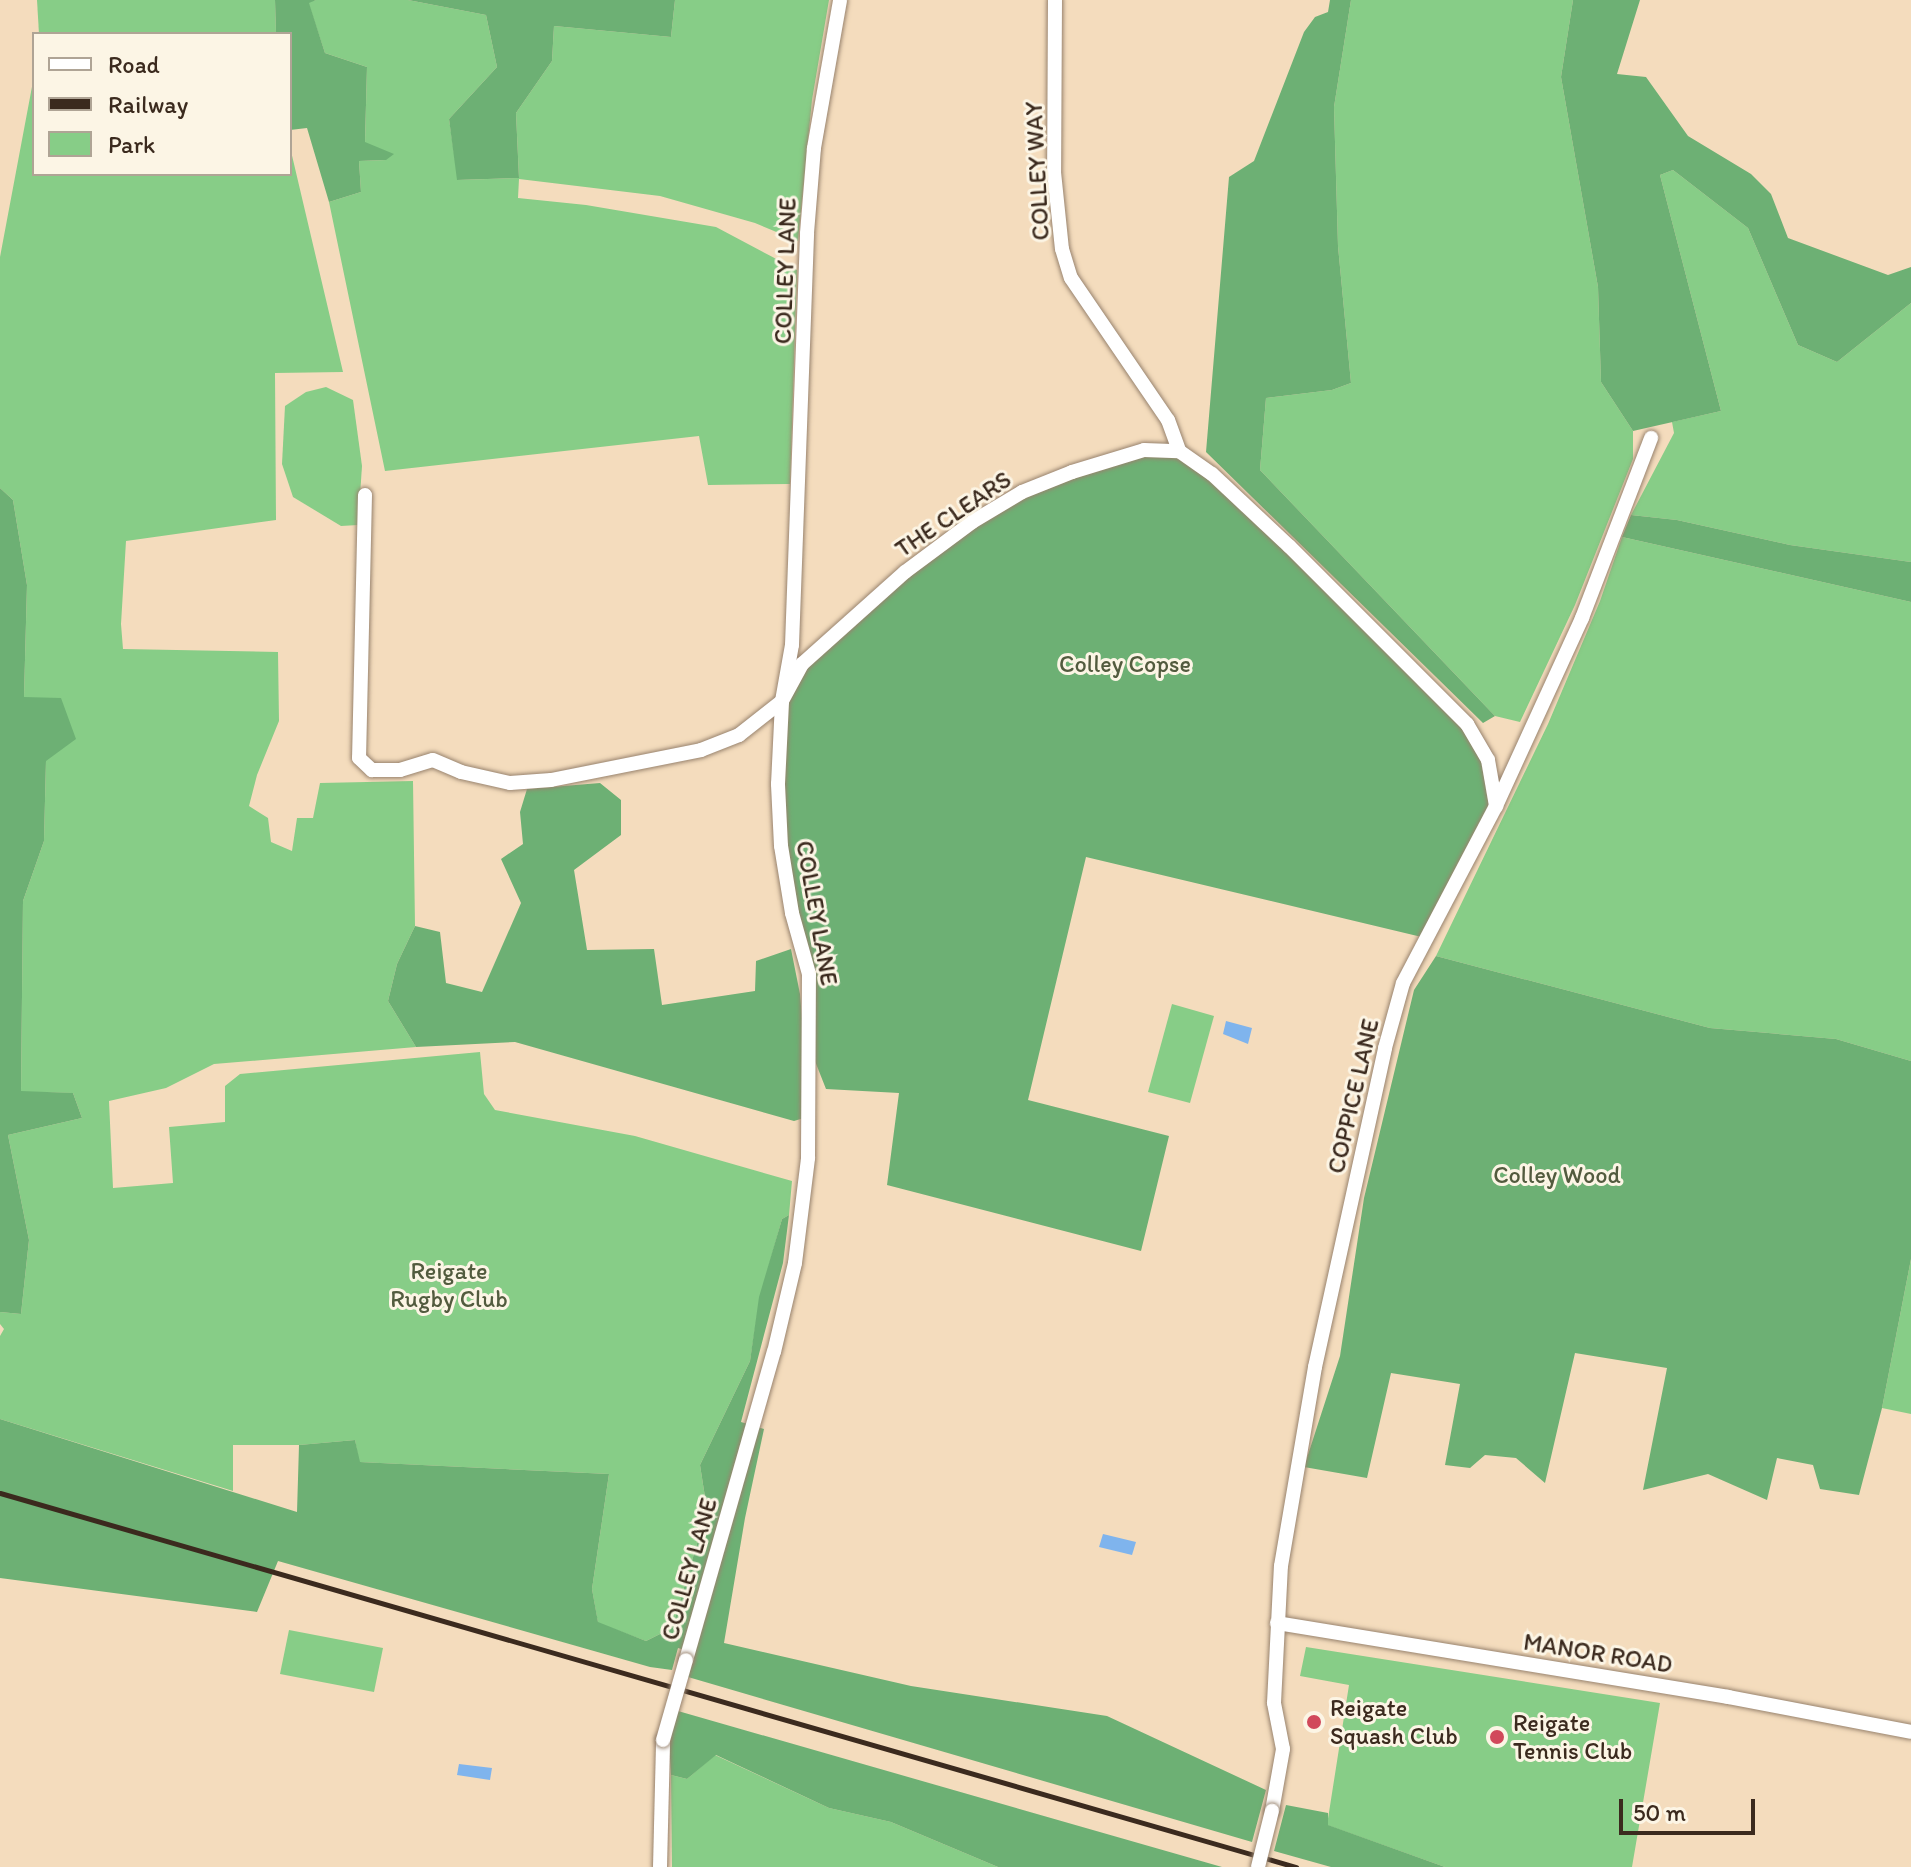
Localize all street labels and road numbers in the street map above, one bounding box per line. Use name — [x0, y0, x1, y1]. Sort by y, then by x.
street label: COLLEY WAY — [1019, 101, 1055, 241]
street label: COLLEY LANE — [768, 197, 802, 345]
street label: THE CLEARS — [890, 465, 1016, 563]
street label: COLLEY LANE — [790, 838, 844, 988]
street label: COPPICE LANE — [1321, 1016, 1385, 1176]
street label: COLLEY LANE — [655, 1495, 723, 1643]
street label: MANOR ROAD — [1521, 1627, 1675, 1679]

